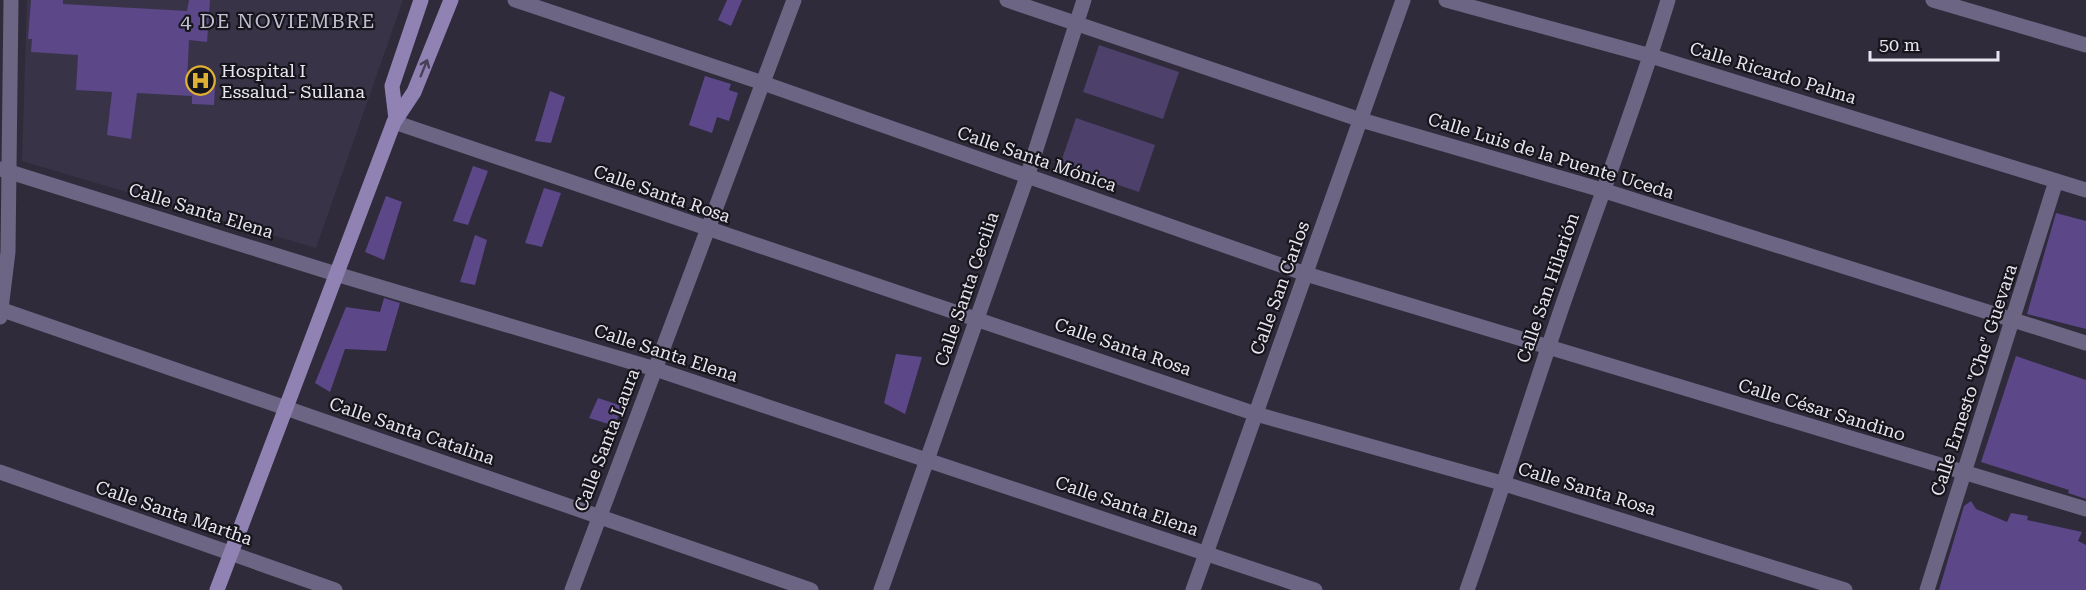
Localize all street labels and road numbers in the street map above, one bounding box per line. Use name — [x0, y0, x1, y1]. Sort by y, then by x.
street label: Calle Ricardo Palma — [1687, 37, 1859, 108]
street label: Calle Luis de la Puente Uceda — [1426, 108, 1677, 203]
street label: Calle Santa Mónica — [955, 121, 1120, 196]
street label: Calle Santa Rosa — [591, 160, 734, 227]
street label: Calle Santa Elena — [126, 179, 276, 243]
street label: Calle Santa Cecilia — [930, 209, 1003, 369]
street label: Calle San Hilarión — [1512, 210, 1583, 366]
street label: Calle San Carlos — [1246, 218, 1313, 358]
street label: Calle Ernesto "Che" Guevara — [1926, 261, 2021, 499]
street label: Calle Santa Rosa — [1052, 313, 1195, 380]
street label: Calle Santa Elena — [591, 319, 741, 386]
street label: Calle Santa Laura — [570, 365, 643, 514]
street label: Calle César Sandino — [1736, 374, 1908, 445]
street label: Calle Santa Catalina — [327, 392, 498, 469]
street label: Calle Santa Rosa — [1516, 458, 1659, 520]
street label: Calle Santa Elena — [1053, 471, 1202, 540]
street label: Calle Santa Martha — [93, 476, 255, 549]

